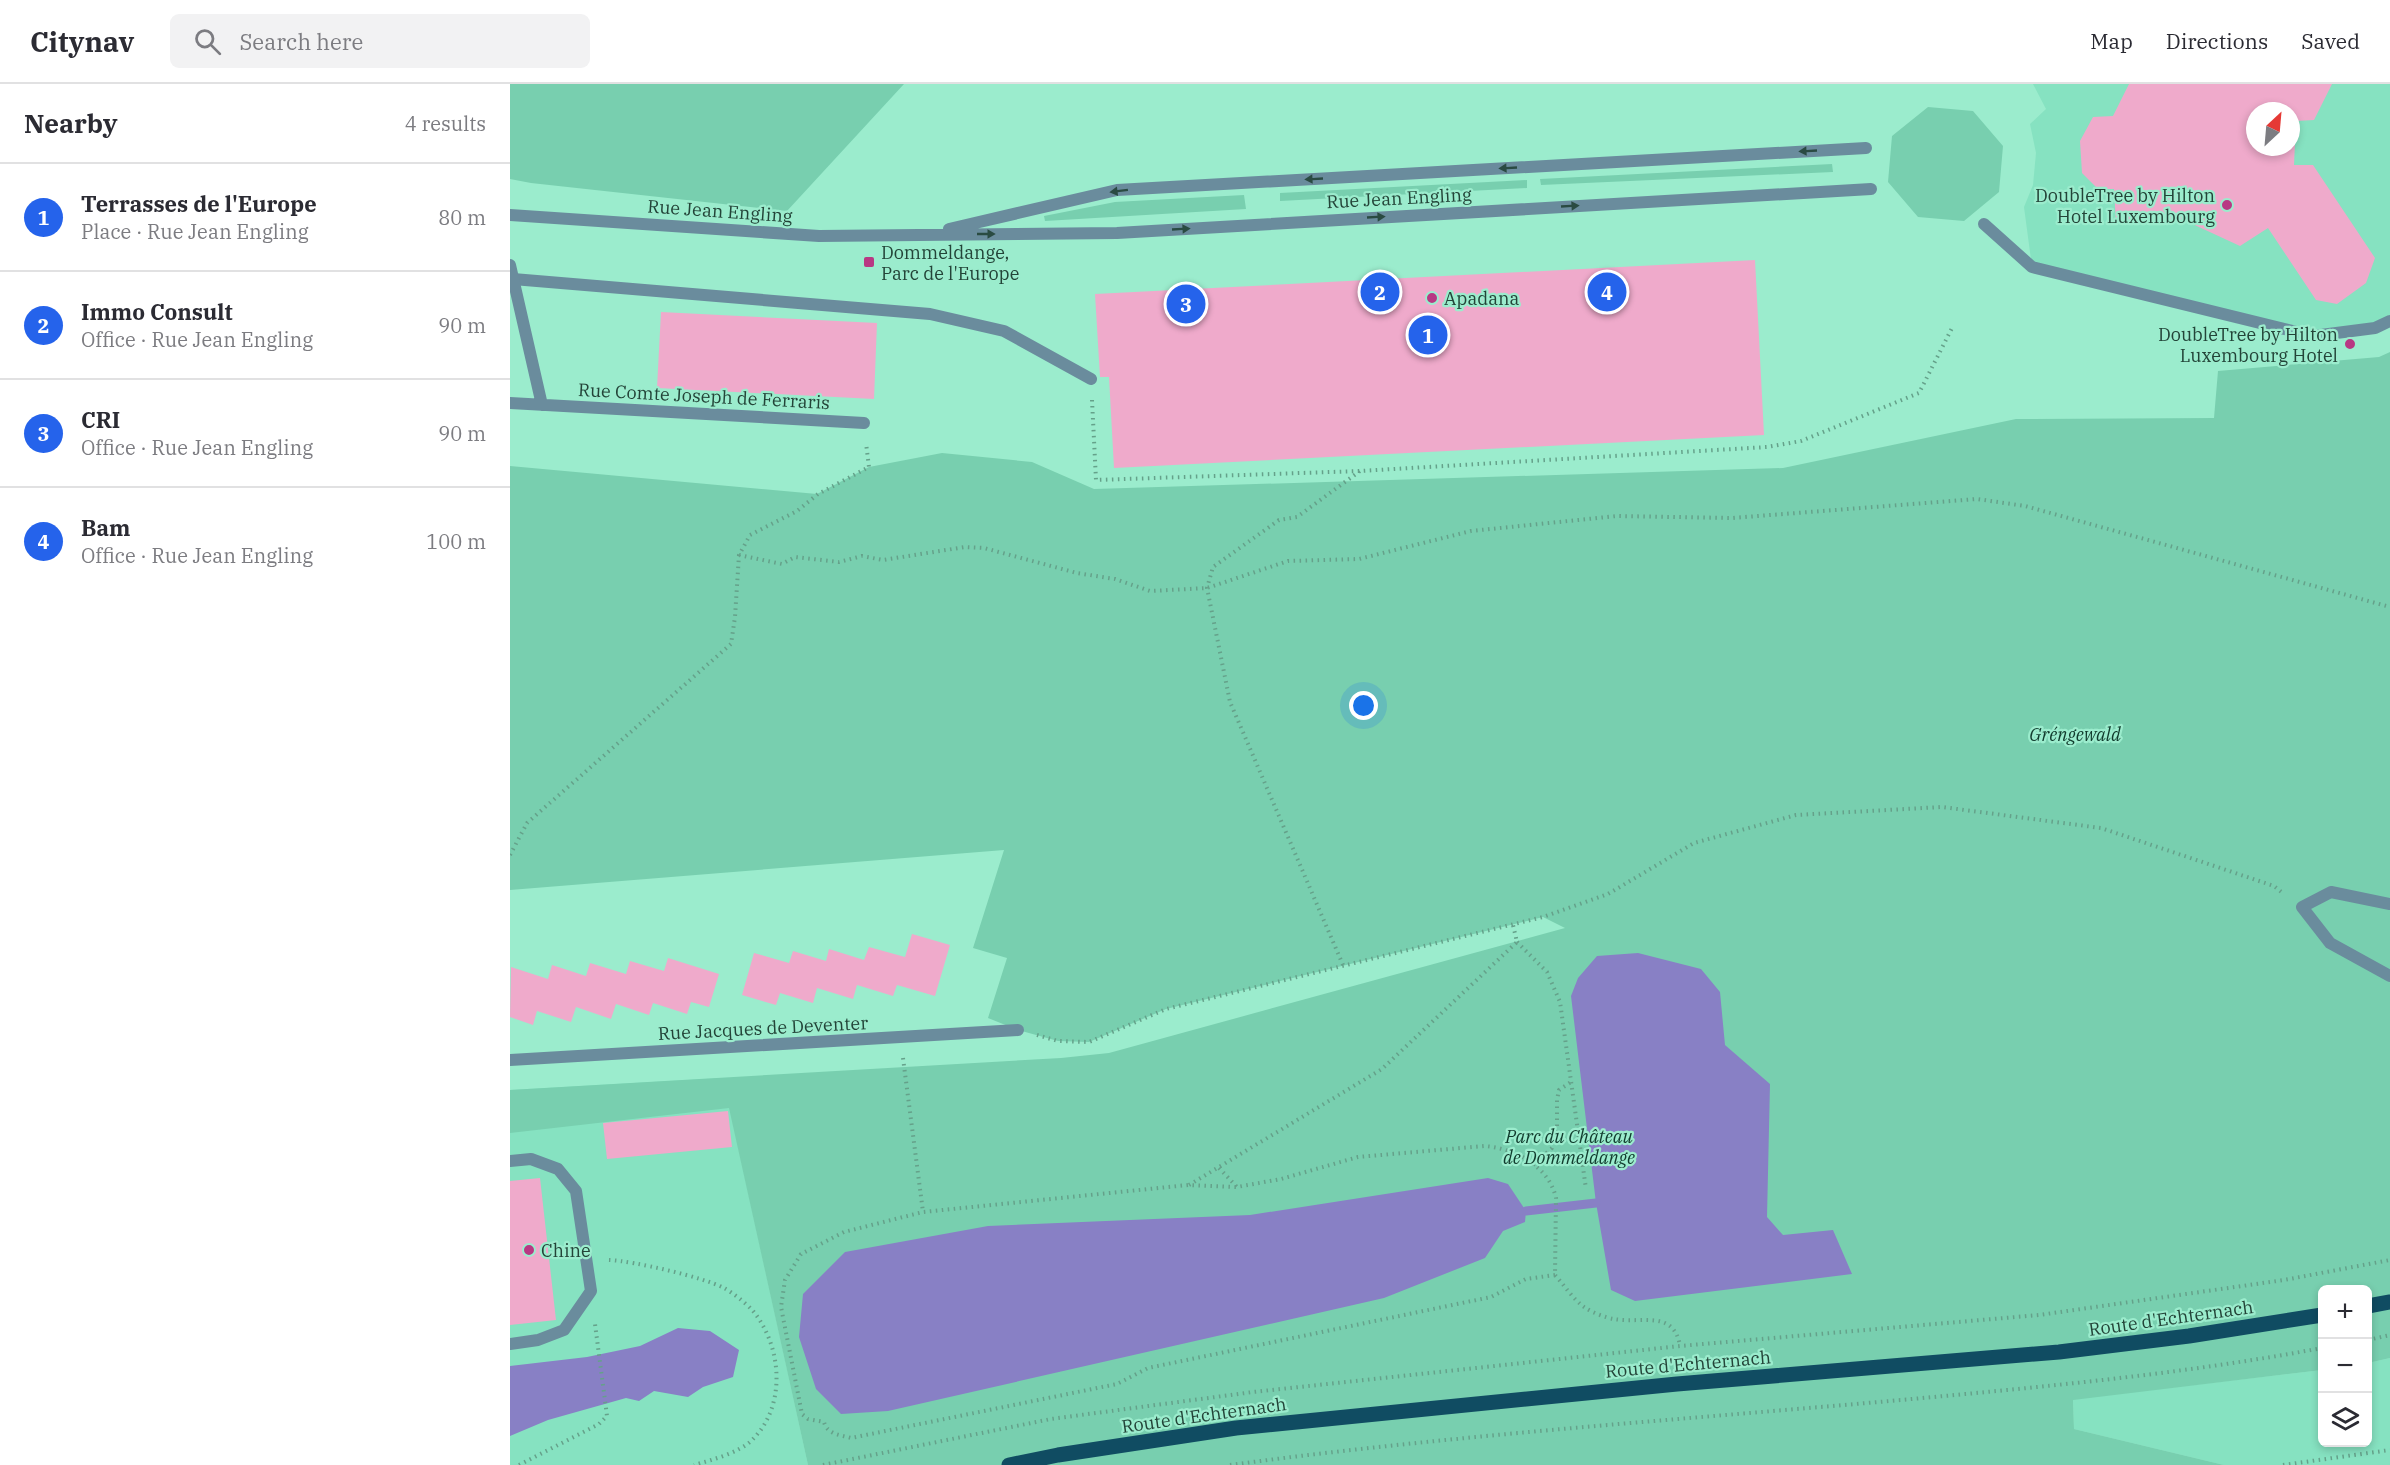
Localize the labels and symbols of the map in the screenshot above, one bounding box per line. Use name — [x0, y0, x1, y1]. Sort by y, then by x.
north arrow — [2246, 102, 2300, 156]
one-way arrow — [1798, 146, 1817, 156]
one-way arrow — [1499, 163, 1518, 173]
one-way arrow — [1304, 174, 1323, 184]
street label: Rue Jean Engling — [1326, 183, 1472, 213]
place label: DoubleTree by Hilton Hotel Luxembourg — [2035, 184, 2215, 228]
one-way arrow — [1109, 186, 1128, 195]
street label: Rue Jean Engling — [647, 194, 794, 228]
marker: DoubleTree by Hilton Hotel Luxembourg — [2220, 198, 2234, 212]
one-way arrow — [1561, 202, 1580, 211]
one-way arrow — [1366, 213, 1385, 222]
one-way arrow — [1172, 224, 1191, 233]
one-way arrow — [977, 229, 996, 238]
place label: Dommeldange, Parc de l'Europe — [881, 241, 1019, 285]
marker: Dommeldange, Parc de l'Europe — [862, 255, 876, 269]
pin: 2 — [1360, 270, 1400, 314]
pin: 4 — [1588, 270, 1626, 314]
pin: 3 — [1166, 282, 1206, 326]
place label: Apadana — [1444, 287, 1519, 310]
marker: Apadana — [1425, 291, 1439, 305]
pin: 1 — [1408, 312, 1448, 358]
place label: DoubleTree by Hilton Luxembourg Hotel — [2158, 323, 2338, 367]
marker: DoubleTree by Hilton Luxembourg Hotel — [2343, 337, 2357, 351]
street label: Rue Comte Joseph de Ferraris — [577, 378, 831, 414]
your location — [1349, 691, 1378, 720]
park label: Gréngewald — [2029, 723, 2121, 746]
street label: Rue Jacques de Deventer — [657, 1011, 869, 1045]
park label: Parc du Château de Dommeldange — [1503, 1125, 1635, 1169]
place label: Chine — [541, 1239, 591, 1262]
marker: Chine — [522, 1243, 536, 1257]
street label: Route d'Echternach — [2087, 1295, 2255, 1341]
street label: Route d'Echternach — [1604, 1345, 1772, 1383]
street label: Route d'Echternach — [1120, 1392, 1288, 1438]

